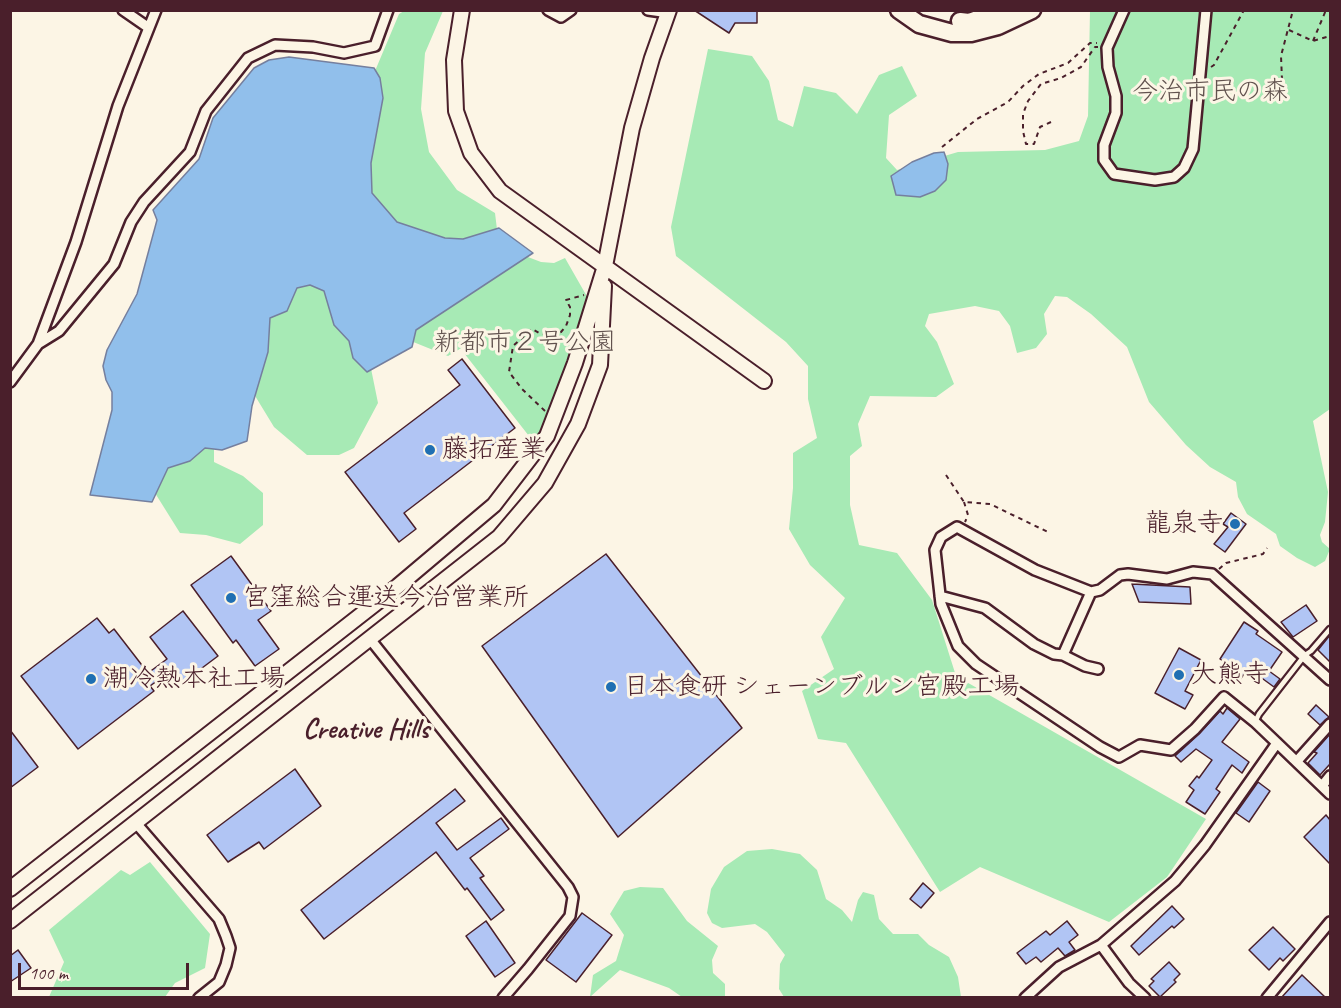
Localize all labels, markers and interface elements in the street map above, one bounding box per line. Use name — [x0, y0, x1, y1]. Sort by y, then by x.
park label: 今治市民の森 — [1132, 76, 1288, 108]
park label: 新都市２号公園 — [434, 327, 616, 359]
place label: 藤拓産業 — [442, 434, 546, 466]
marker: 藤拓産業 — [423, 443, 437, 457]
place label: 龍泉寺 — [1145, 508, 1223, 540]
marker: 龍泉寺 — [1228, 517, 1242, 531]
place label: 宮窪総合運送今治営業所 — [243, 582, 529, 614]
marker: 宮窪総合運送今治営業所 — [224, 591, 238, 605]
place label: 大熊寺 — [1191, 659, 1269, 691]
place label: 潮冷熱本社工場 — [103, 663, 285, 695]
marker: 大熊寺 — [1172, 668, 1186, 682]
place label: 日本食研 シェーンブルン宮殿工場 — [623, 671, 1019, 703]
marker: 潮冷熱本社工場 — [84, 672, 98, 686]
marker: 日本食研 シェーンブルン宮殿工場 — [604, 680, 618, 694]
district label: Creative Hills — [303, 714, 429, 748]
scale bar — [21, 951, 192, 989]
text: 100 m — [29, 962, 68, 984]

